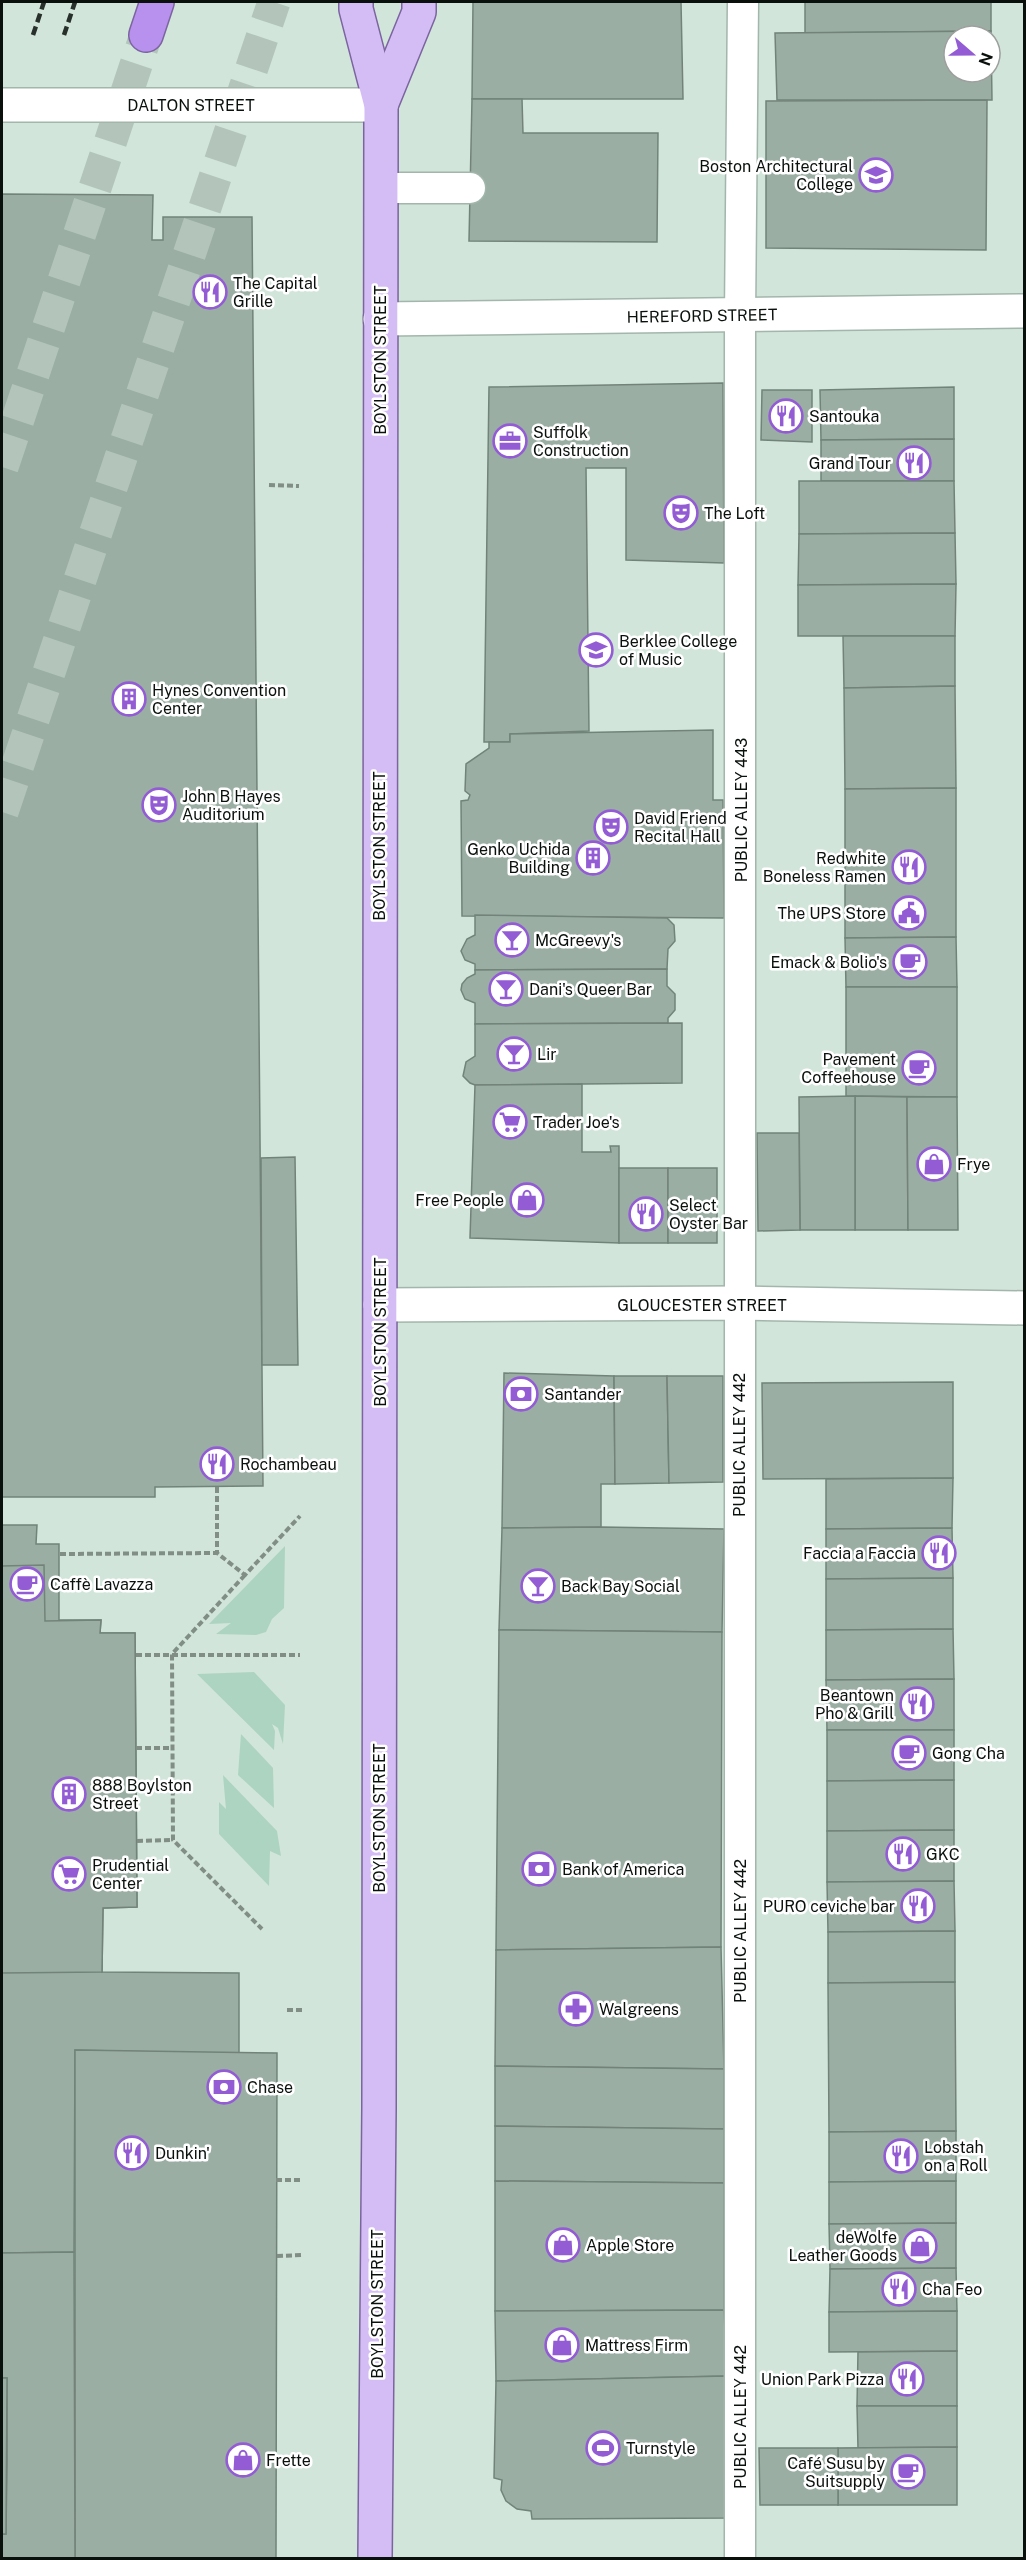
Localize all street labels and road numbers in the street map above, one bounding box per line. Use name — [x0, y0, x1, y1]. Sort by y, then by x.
street label: DALTON STREET — [127, 96, 255, 115]
street label: BOYLSTON STREET — [371, 285, 390, 435]
street label: HEREFORD STREET — [626, 305, 778, 327]
street label: PUBLIC ALLEY 443 — [732, 738, 751, 882]
street label: BOYLSTON STREET — [370, 771, 389, 921]
street label: BOYLSTON STREET — [371, 1257, 390, 1407]
street label: GLOUCESTER STREET — [617, 1296, 787, 1315]
street label: PUBLIC ALLEY 442 — [730, 1373, 749, 1517]
street label: BOYLSTON STREET — [370, 1743, 389, 1893]
street label: PUBLIC ALLEY 442 — [731, 1859, 750, 2003]
street label: BOYLSTON STREET — [368, 2229, 387, 2379]
street label: PUBLIC ALLEY 442 — [731, 2345, 750, 2489]

